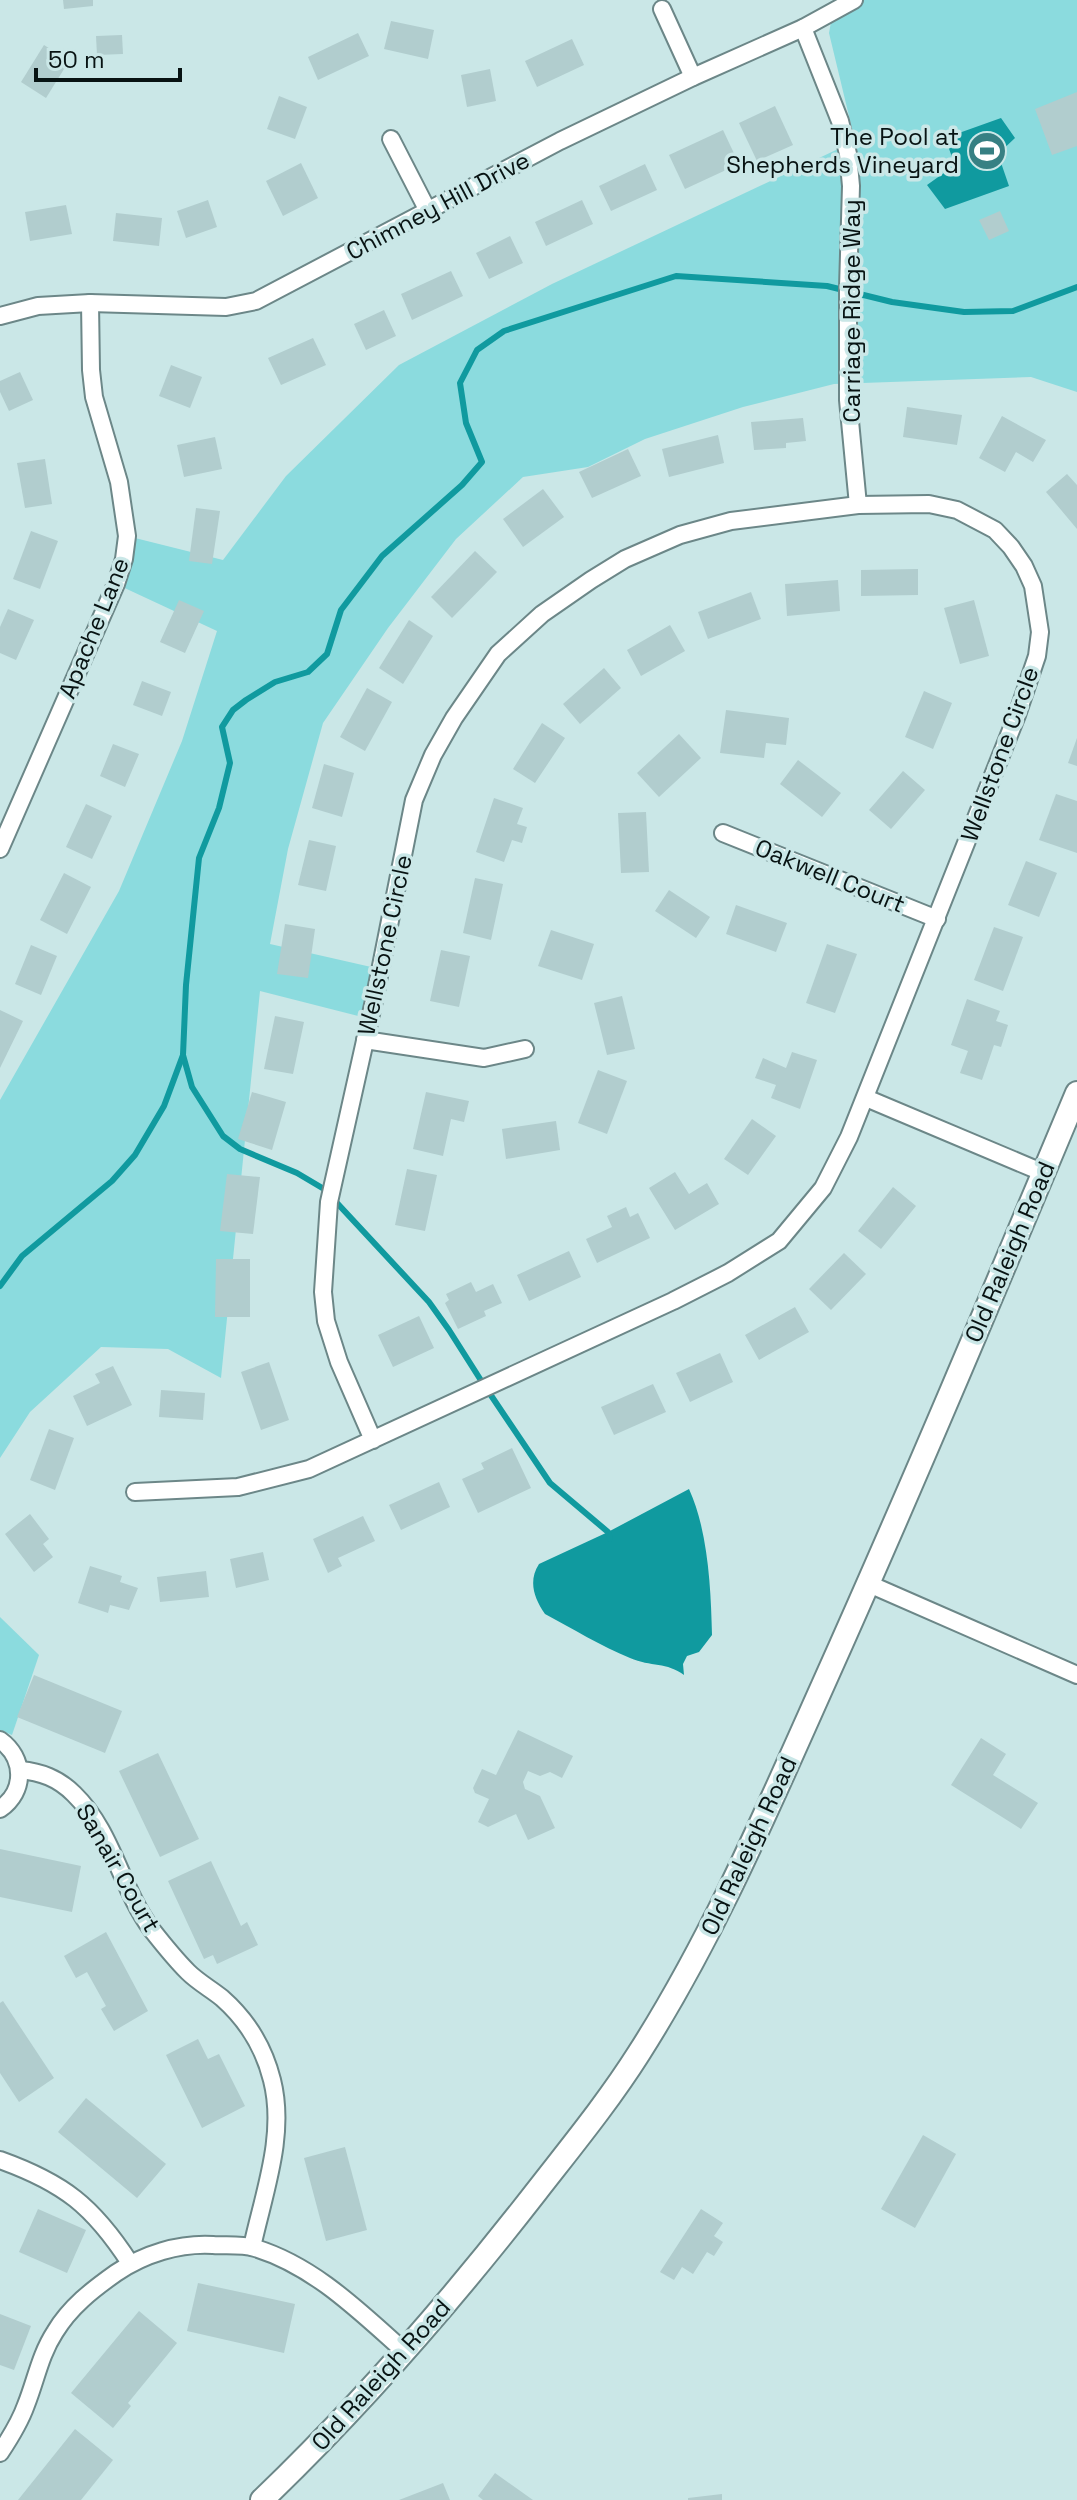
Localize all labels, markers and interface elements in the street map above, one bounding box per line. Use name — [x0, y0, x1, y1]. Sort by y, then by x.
scale bar — [36, 32, 180, 82]
text: 50 m — [48, 44, 105, 75]
place label: The Pool at Shepherds Vineyard — [726, 121, 959, 180]
sports icon: The Pool at Shepherds Vineyard — [966, 130, 1008, 172]
street label: Chimney Hill Drive — [341, 144, 535, 267]
street label: Carriage Ridge Way — [836, 199, 867, 423]
street label: Apache Lane — [51, 553, 136, 703]
street label: Wellstone Circle — [954, 662, 1046, 846]
street label: Oakwell Court — [751, 831, 910, 920]
street label: Wellstone Circle — [350, 852, 419, 1038]
street label: Old Raleigh Road — [957, 1157, 1062, 1347]
street label: Old Raleigh Road — [694, 1751, 804, 1940]
street label: Sanair Court — [69, 1798, 168, 1937]
street label: Old Raleigh Road — [304, 2292, 457, 2457]

